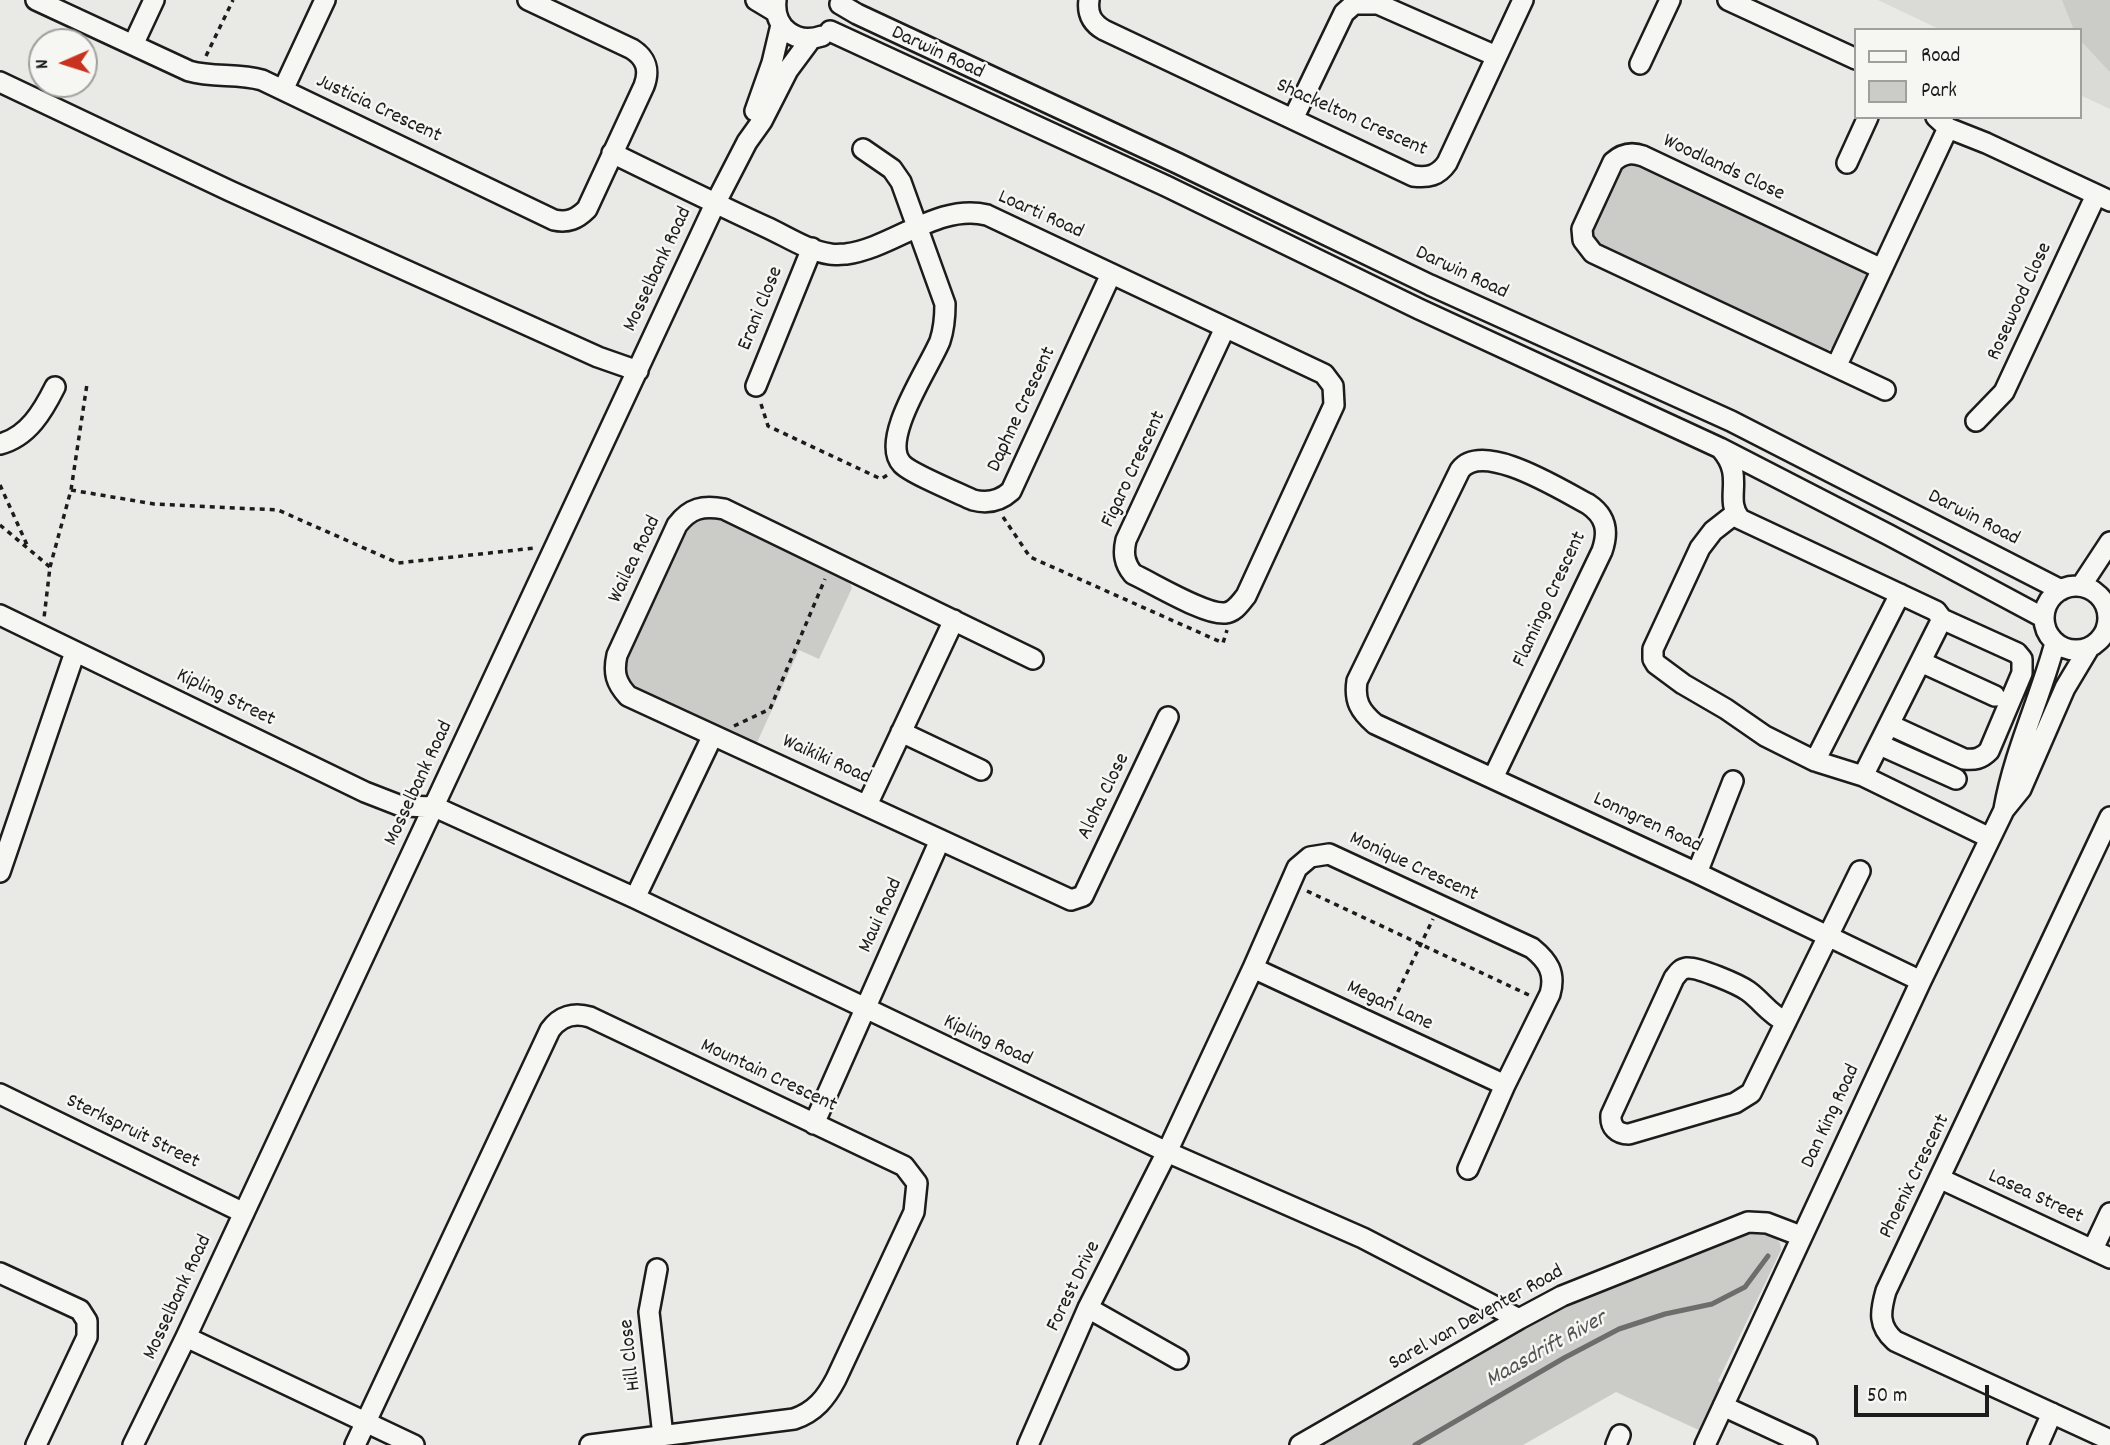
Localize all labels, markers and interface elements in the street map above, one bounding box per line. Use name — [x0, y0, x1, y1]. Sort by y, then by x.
street label: Darwin Road — [887, 22, 987, 86]
north arrow — [28, 28, 98, 98]
legend — [1854, 28, 2082, 119]
text: Road — [1921, 42, 1960, 72]
text: N — [30, 59, 57, 69]
street label: Justicia Crescent — [311, 70, 445, 150]
street label: Shackelton Crescent — [1271, 74, 1431, 164]
text: Park — [1921, 77, 1957, 107]
street label: Woodlands Close — [1658, 130, 1788, 208]
street label: Loarti Road — [993, 186, 1087, 246]
street label: Mosselbank Road — [619, 204, 699, 336]
street label: Rosewood Close — [1983, 239, 2059, 365]
street label: Darwin Road — [1411, 242, 1511, 306]
street label: Erani Close — [734, 263, 790, 355]
street label: Daphne Crescent — [983, 343, 1063, 477]
street label: Figaro Crescent — [1097, 408, 1173, 532]
street label: Darwin Road — [1923, 485, 2023, 553]
street label: Wailea Road — [604, 512, 668, 608]
street label: Flamingo Crescent — [1509, 528, 1593, 672]
street label: Kipling Street — [171, 664, 279, 734]
street label: Mosselbank Road — [380, 718, 460, 850]
street label: Waikiki Road — [778, 730, 874, 792]
street label: Aloha Close — [1073, 750, 1137, 844]
street label: Lonngren Road — [1588, 788, 1706, 860]
street label: Monique Crescent — [1345, 827, 1481, 909]
street label: Maui Road — [854, 875, 910, 957]
street label: Megan Lane — [1342, 976, 1436, 1038]
street label: Kipling Road — [939, 1010, 1035, 1074]
street label: Mountain Crescent — [696, 1034, 840, 1120]
street label: Dan King Road — [1797, 1061, 1867, 1173]
street label: Sterkspruit Street — [61, 1090, 203, 1176]
street label: Phoenix Crescent — [1875, 1111, 1957, 1243]
street label: Lasea Street — [1983, 1165, 2087, 1231]
street label: Mosselbank Road — [139, 1232, 219, 1364]
street label: Forest Drive — [1042, 1238, 1108, 1336]
street label: Sarel van Deventer Road — [1385, 1261, 1569, 1377]
water label: Maasdrift River — [1482, 1307, 1612, 1395]
street label: Hill Close — [616, 1318, 648, 1392]
scale bar — [1858, 1372, 1993, 1416]
text: 50 m — [1867, 1382, 1907, 1412]

